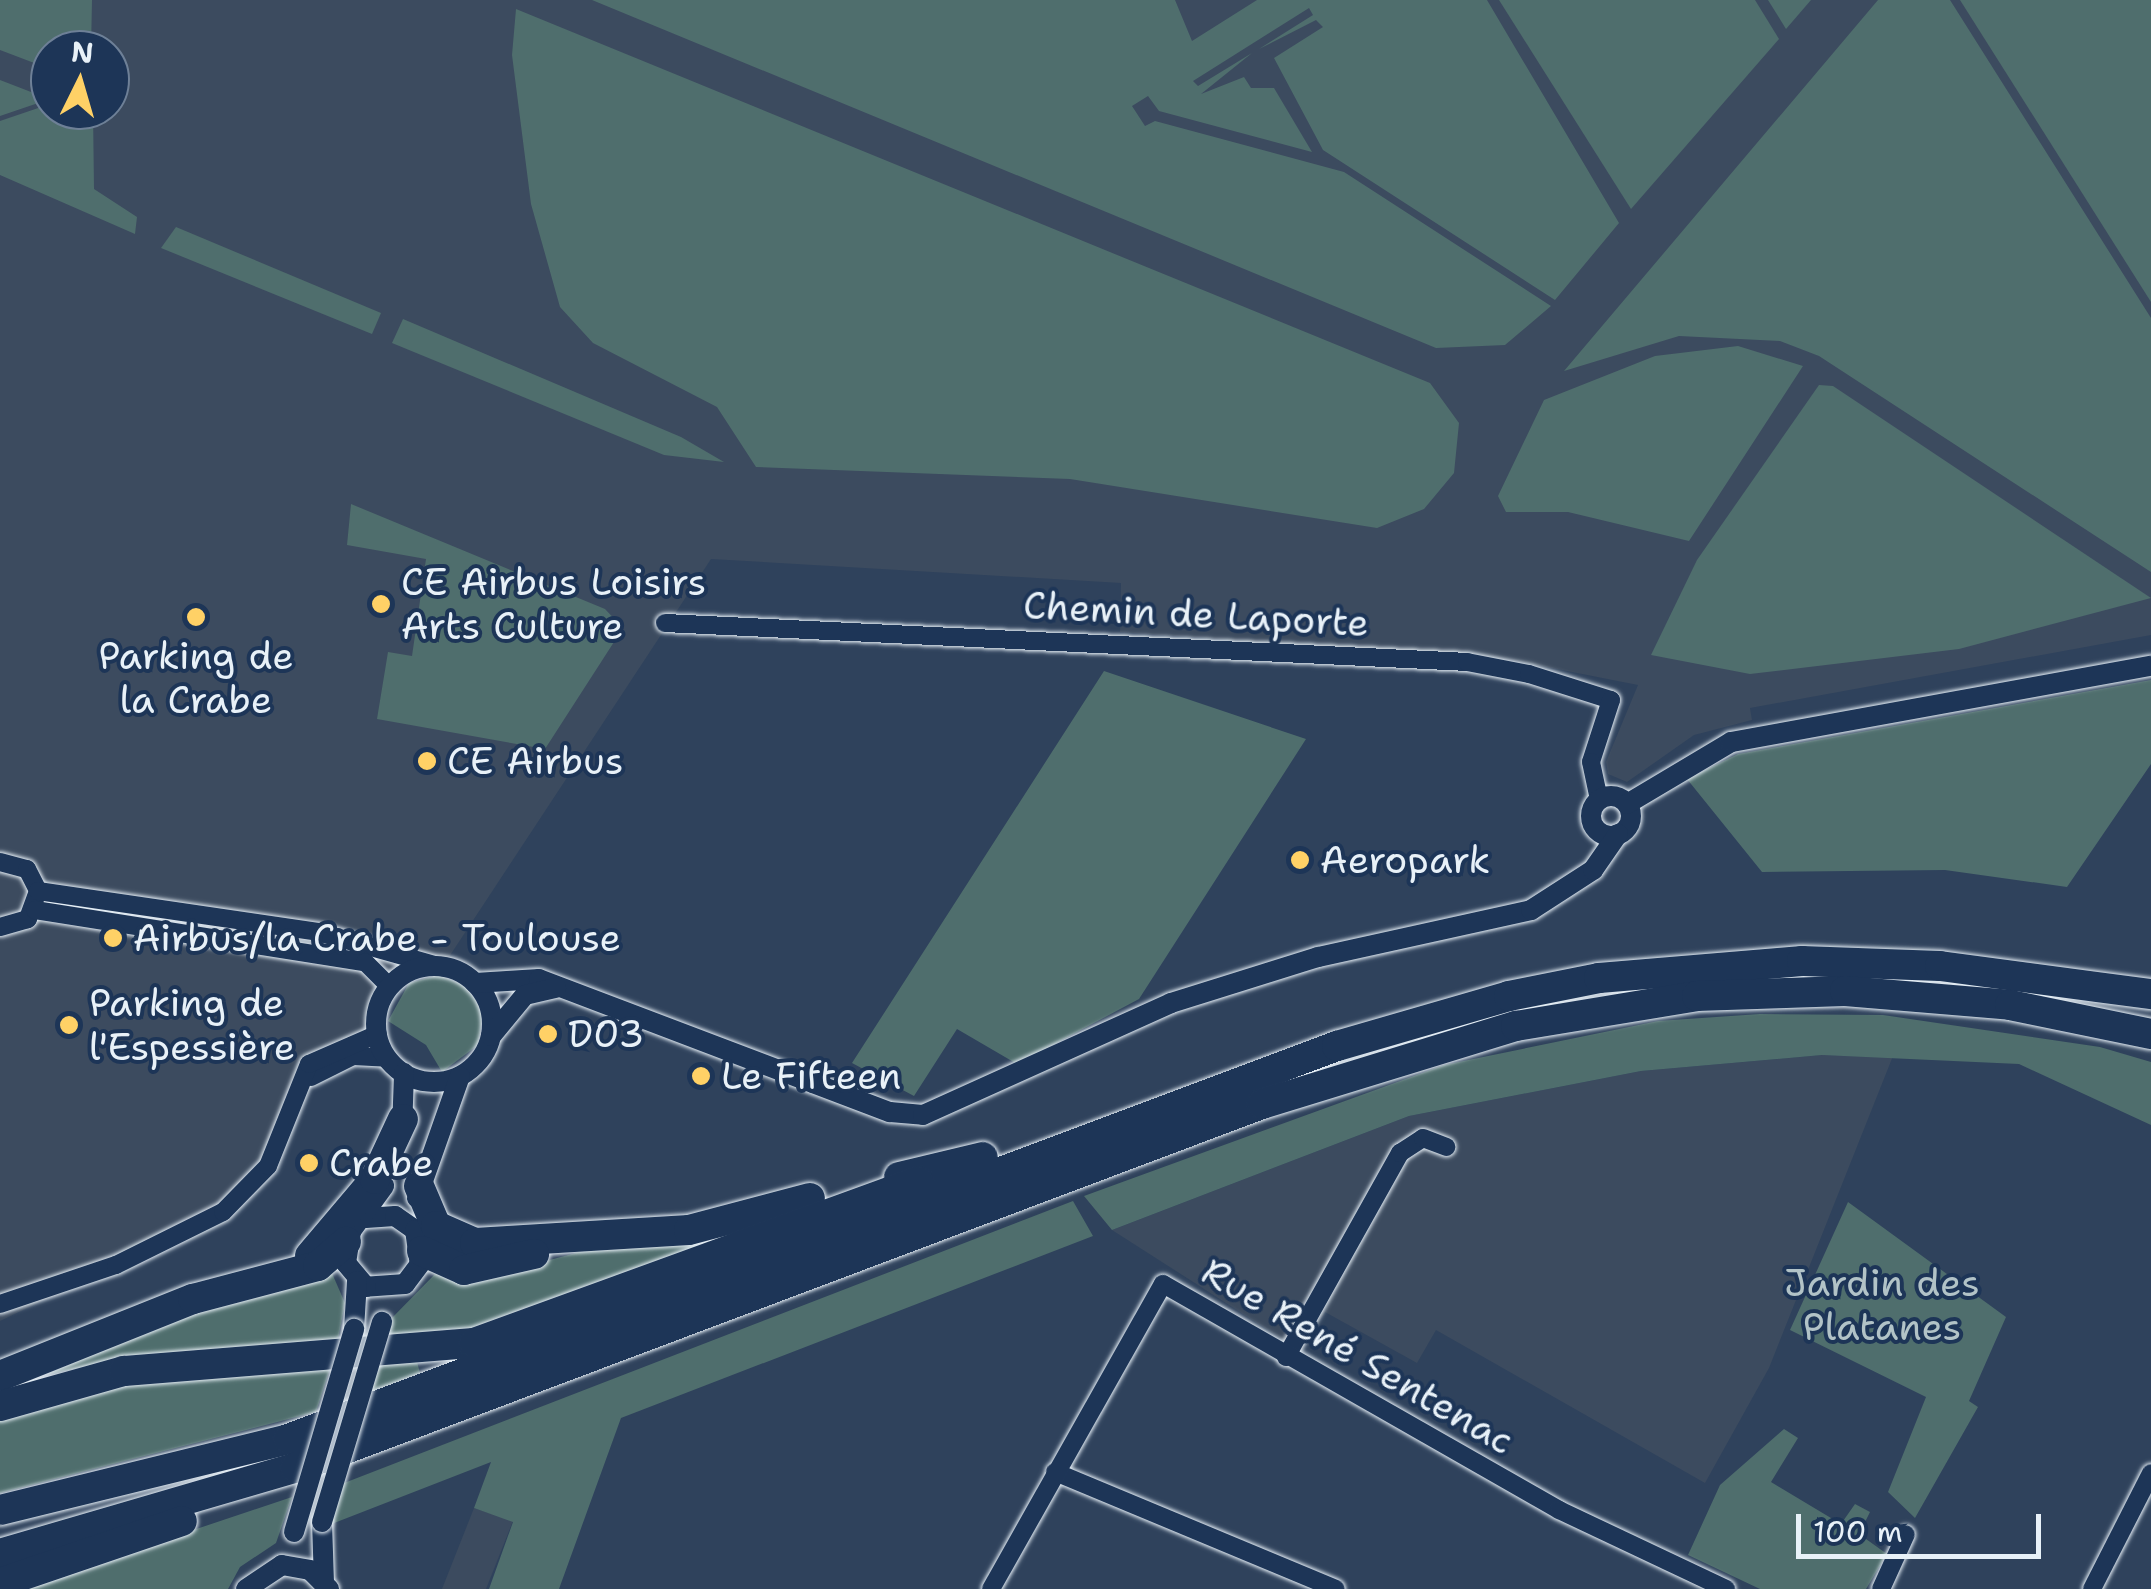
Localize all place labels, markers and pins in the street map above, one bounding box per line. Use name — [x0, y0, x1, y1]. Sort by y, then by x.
place label: CE Airbus Loisirs Arts Culture — [401, 559, 706, 648]
marker: CE Airbus Loisirs Arts Culture — [370, 593, 392, 615]
marker: Parking de la Crabe — [185, 606, 207, 628]
place label: Parking de la Crabe — [98, 633, 294, 722]
place label: CE Airbus — [447, 738, 624, 784]
marker: CE Airbus — [416, 750, 438, 772]
place label: Aeropark — [1320, 837, 1490, 883]
marker: Aeropark — [1289, 849, 1311, 871]
place label: Airbus/la Crabe - Toulouse — [133, 915, 621, 961]
marker: Airbus/la Crabe - Toulouse — [102, 927, 124, 949]
place label: Parking de l'Espessière — [89, 980, 295, 1070]
place label: D03 — [568, 1011, 644, 1057]
marker: Parking de l'Espessière — [58, 1014, 80, 1036]
marker: D03 — [537, 1023, 559, 1045]
place label: Le Fifteen — [721, 1053, 901, 1099]
marker: Le Fifteen — [690, 1065, 712, 1087]
place label: Crabe — [329, 1140, 434, 1186]
marker: Crabe — [298, 1152, 320, 1174]

